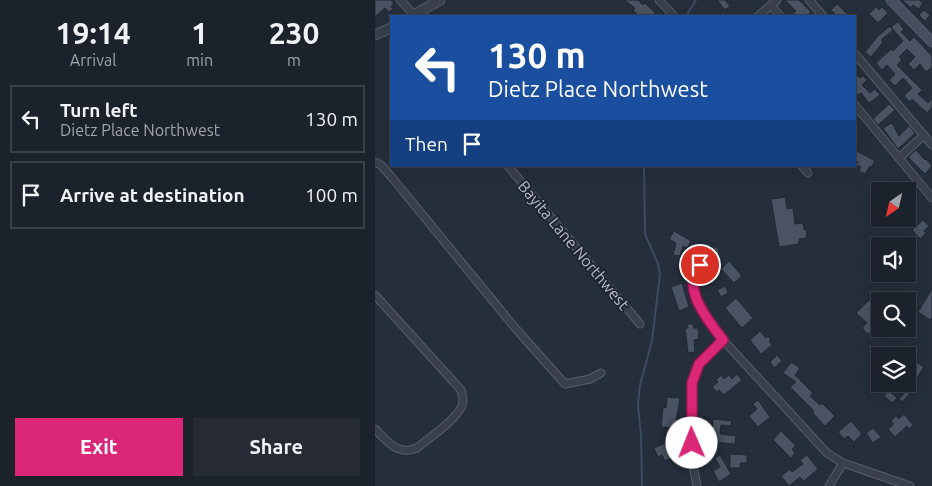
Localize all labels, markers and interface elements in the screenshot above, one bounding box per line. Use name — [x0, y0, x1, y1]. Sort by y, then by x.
text: 19:14 — [56, 16, 131, 50]
text: 1 — [191, 16, 208, 50]
text: 230 — [269, 16, 319, 50]
icon: left — [405, 35, 470, 100]
text: 130 m — [488, 35, 586, 75]
text: Arrival — [70, 51, 116, 69]
text: min — [186, 51, 213, 69]
text: m — [287, 51, 301, 69]
text: Dietz Place Northwest — [488, 76, 708, 101]
text: Turn left — [60, 99, 138, 121]
icon: left — [17, 105, 45, 133]
text: 130 m — [305, 108, 358, 130]
text: Dietz Place Northwest — [60, 121, 220, 139]
icon: arrive — [458, 130, 486, 158]
text: Then — [405, 133, 448, 155]
street label: Bayita Lane Northwest — [515, 177, 634, 314]
icon: arrive — [17, 181, 45, 209]
north arrow — [871, 182, 916, 228]
map controls — [871, 182, 916, 392]
text: Arrive at destination — [60, 184, 245, 206]
text: 100 m — [305, 184, 358, 206]
button: sound — [871, 237, 916, 282]
pin — [679, 244, 721, 286]
icon: arrive — [686, 251, 714, 279]
button: search — [871, 292, 916, 337]
button: layers — [871, 347, 916, 392]
position arrow — [665, 416, 717, 468]
button: Exit — [15, 418, 183, 476]
button: Share — [193, 418, 360, 476]

